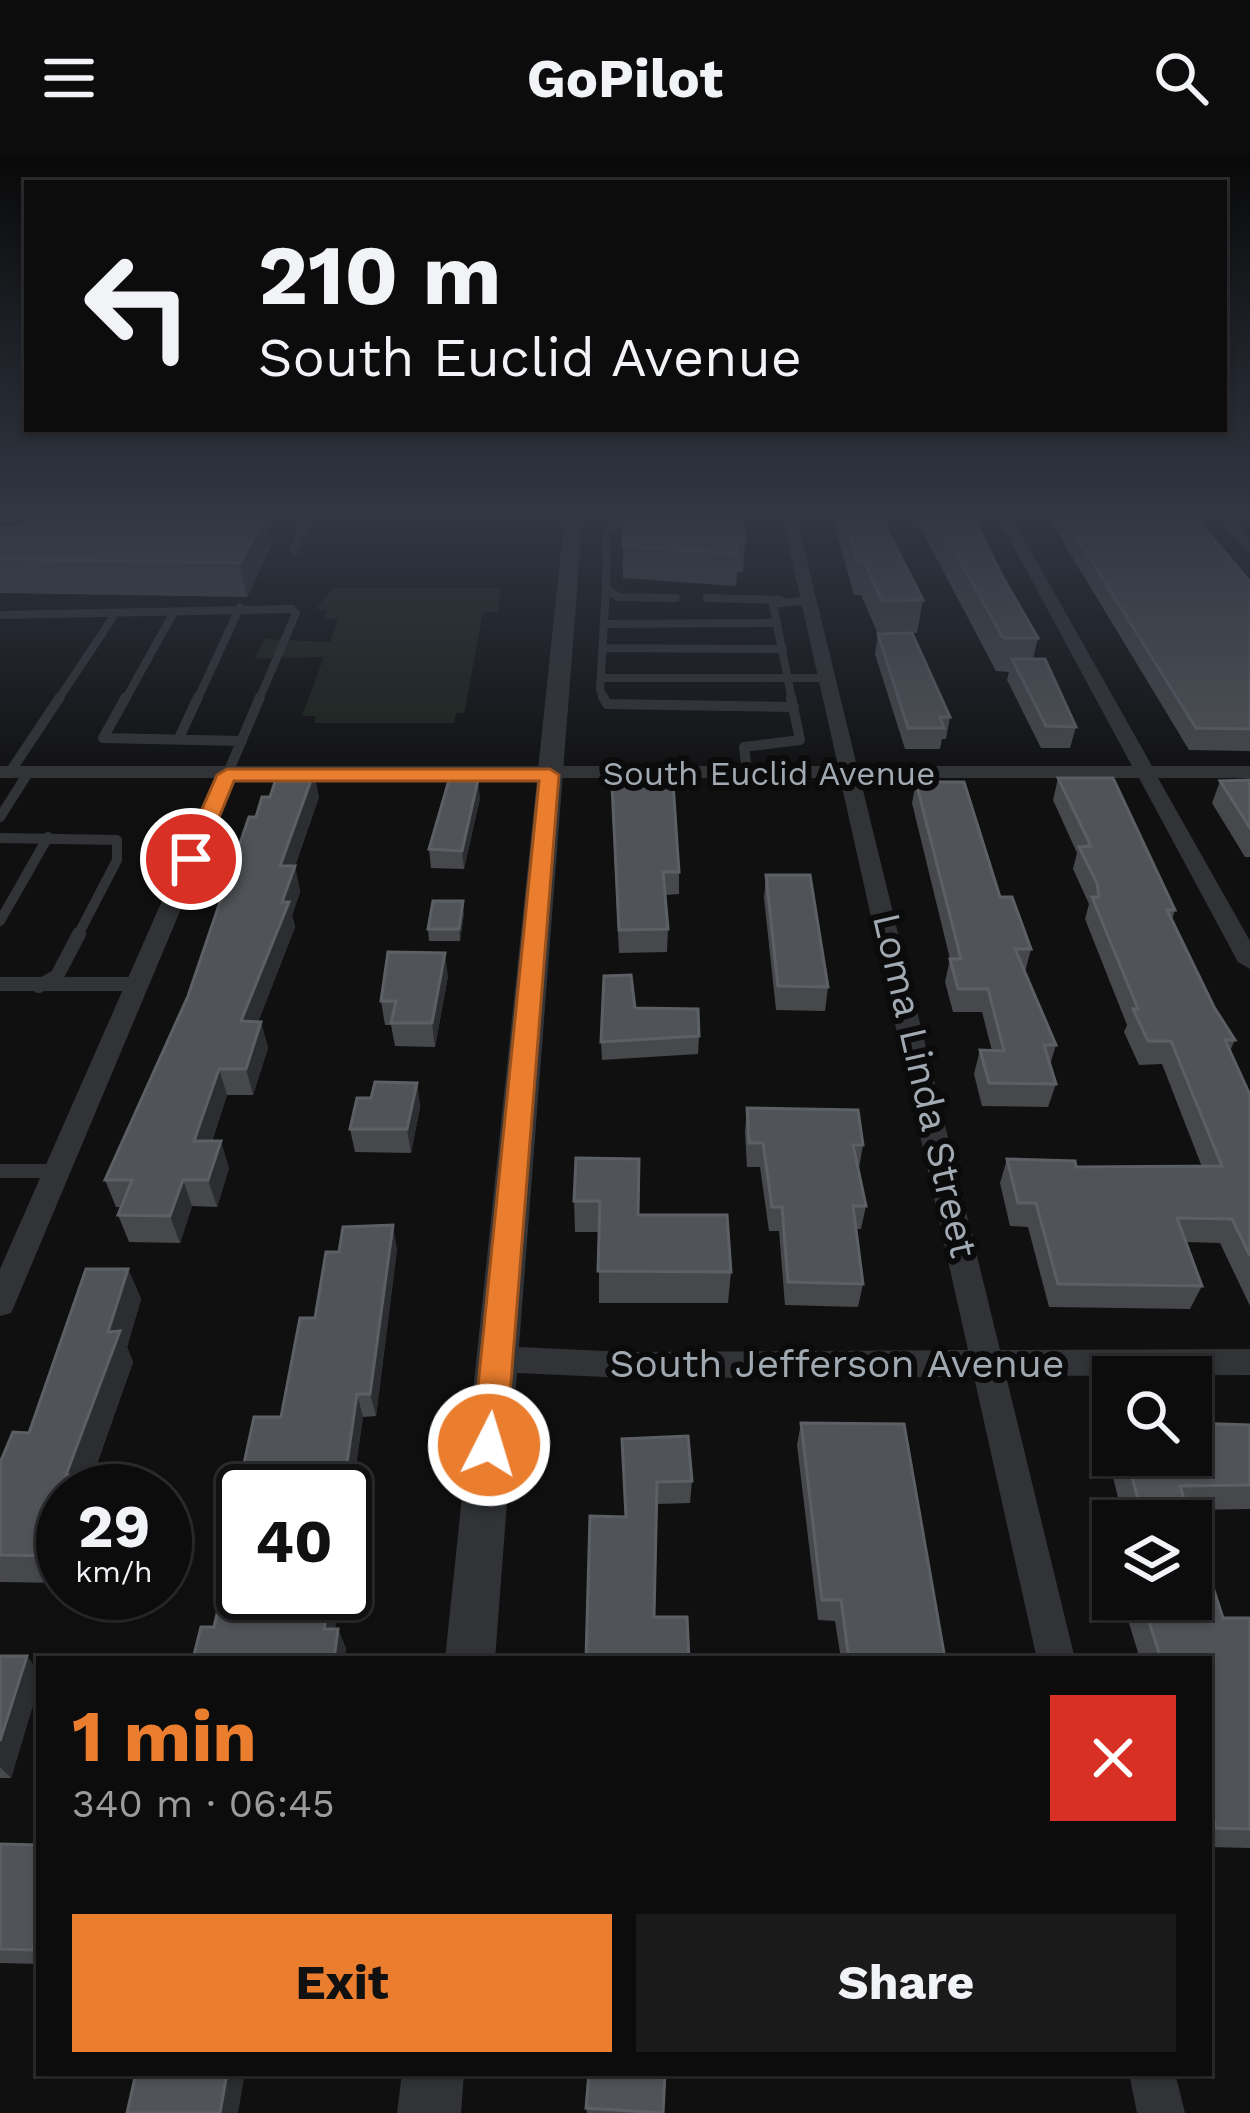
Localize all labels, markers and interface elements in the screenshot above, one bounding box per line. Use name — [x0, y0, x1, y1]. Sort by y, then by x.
icon: menu — [36, 45, 102, 111]
icon: search — [1148, 45, 1214, 111]
text: GoPilot — [527, 47, 723, 110]
text: 210 m — [258, 226, 501, 324]
icon: left — [60, 228, 216, 384]
text: South Euclid Avenue — [258, 326, 802, 389]
street label: South Euclid Avenue — [603, 754, 935, 793]
pin — [140, 808, 242, 910]
icon: arrive — [158, 826, 224, 892]
street label: Loma Linda Street — [864, 909, 987, 1262]
street label: South Jefferson Avenue — [610, 1341, 1064, 1386]
map controls — [1092, 1356, 1212, 1620]
button: search — [1092, 1356, 1212, 1476]
position arrow — [426, 1382, 552, 1508]
speed limit sign: 40 — [216, 1464, 372, 1620]
text: 29 — [78, 1491, 150, 1562]
button: layers — [1092, 1500, 1212, 1620]
text: km/h — [75, 1554, 153, 1589]
text: 1 min — [72, 1694, 257, 1778]
button: close — [1050, 1695, 1176, 1821]
text: 340 m · 06:45 — [72, 1781, 335, 1826]
button: Exit — [72, 1914, 612, 2052]
button: Share — [636, 1914, 1176, 2052]

